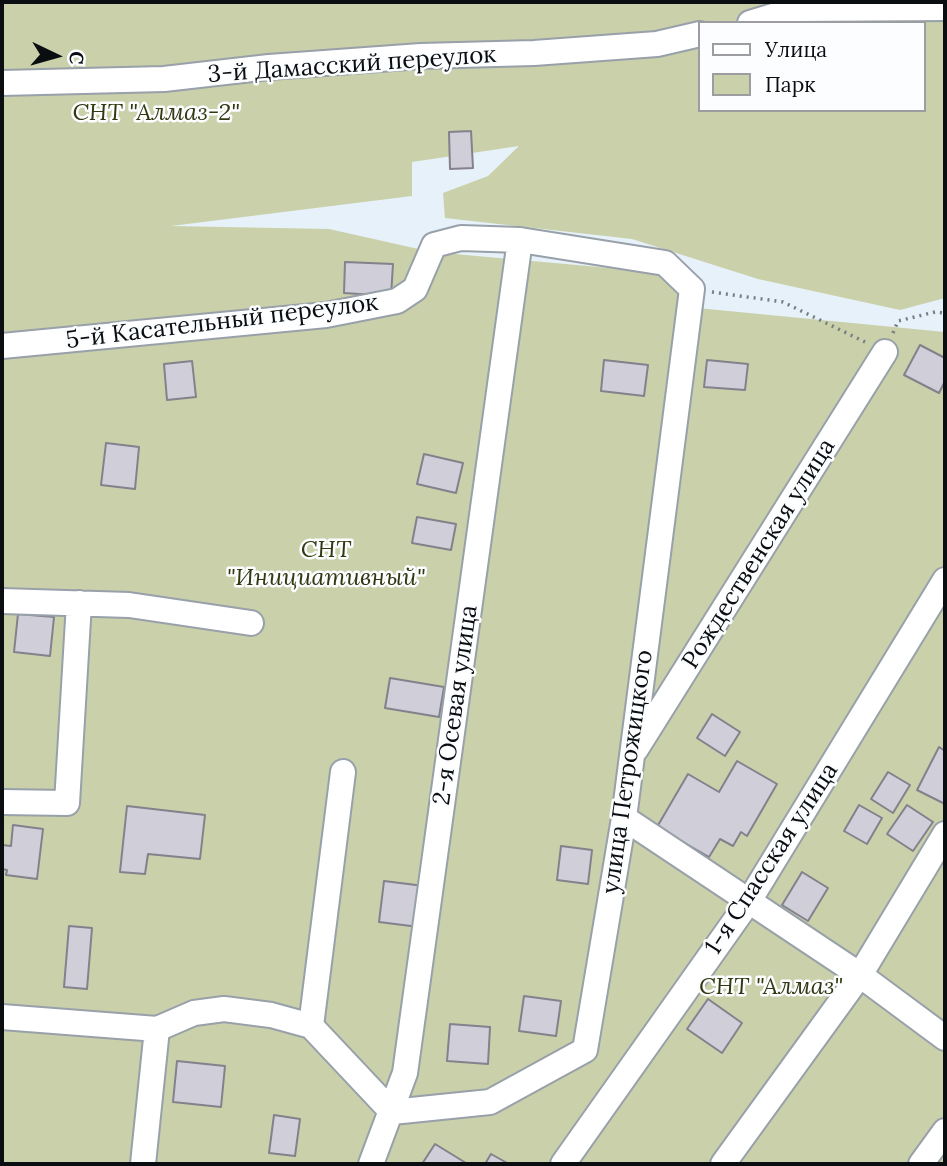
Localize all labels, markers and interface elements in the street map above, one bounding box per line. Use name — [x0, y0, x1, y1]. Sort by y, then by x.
north arrow — [21, 21, 91, 91]
legend — [698, 21, 926, 112]
text: Улица — [765, 36, 827, 63]
street label: 3-й Дамасский переулок — [207, 41, 497, 89]
text: С — [64, 50, 89, 65]
text: Парк — [765, 71, 815, 98]
park label: СНТ "Алмаз-2" — [72, 99, 240, 127]
street label: 5-й Касательный переулок — [64, 289, 380, 355]
street label: Рождественская улица — [676, 434, 842, 674]
park label: СНТ "Инициативный" — [227, 536, 425, 592]
street label: 2-я Осевая улица — [428, 603, 484, 807]
street label: улица Петрожицкого — [597, 648, 659, 896]
street label: 1-я Спасская улица — [699, 758, 845, 960]
park label: СНТ "Алмаз" — [699, 973, 843, 1001]

